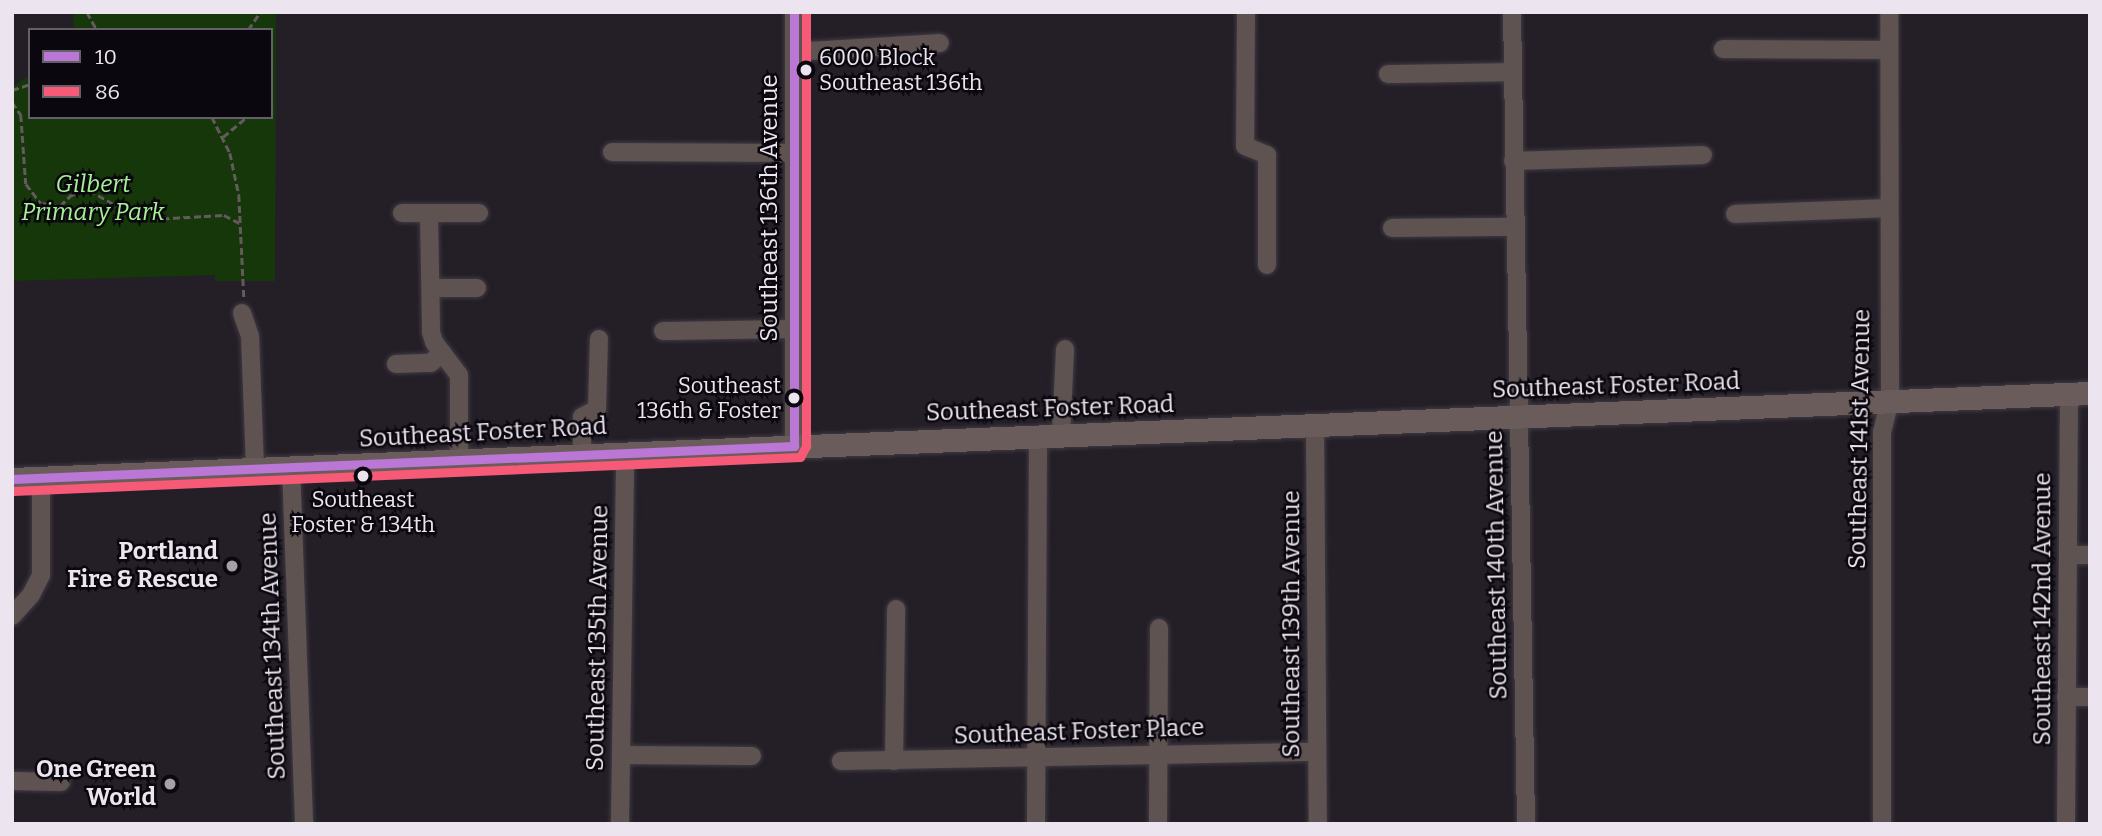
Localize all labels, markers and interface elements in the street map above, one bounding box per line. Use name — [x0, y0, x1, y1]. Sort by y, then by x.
legend — [28, 28, 273, 119]
text: 10 — [95, 44, 117, 70]
place label: 6000 Block Southeast 136th — [819, 44, 982, 96]
marker: 6000 Block Southeast 136th — [799, 63, 813, 77]
street label: Southeast 136th Avenue — [756, 74, 784, 342]
text: 86 — [95, 79, 120, 105]
park label: Gilbert Primary Park — [21, 171, 165, 227]
street label: Southeast 141st Avenue — [1843, 309, 1877, 569]
street label: Southeast Foster Road — [1491, 367, 1741, 405]
place label: Southeast 136th & Foster — [637, 372, 781, 424]
street label: Southeast Foster Road — [925, 390, 1175, 428]
marker: Southeast 136th & Foster — [787, 391, 801, 405]
street label: Southeast Foster Road — [358, 412, 608, 454]
street label: Southeast 140th Avenue — [1480, 430, 1514, 700]
marker: Southeast Foster & 134th — [356, 469, 370, 483]
street label: Southeast 142nd Avenue — [2029, 473, 2057, 745]
place label: Southeast Foster & 134th — [291, 486, 435, 538]
street label: Southeast 139th Avenue — [1278, 490, 1306, 758]
street label: Southeast 135th Avenue — [581, 505, 615, 771]
street label: Southeast 134th Avenue — [254, 512, 292, 780]
place label: Portland Fire & Rescue — [67, 538, 218, 594]
marker: Portland Fire & Rescue — [224, 558, 240, 574]
street label: Southeast Foster Place — [953, 713, 1205, 751]
place label: One Green World — [36, 756, 156, 812]
marker: One Green World — [162, 776, 178, 792]

